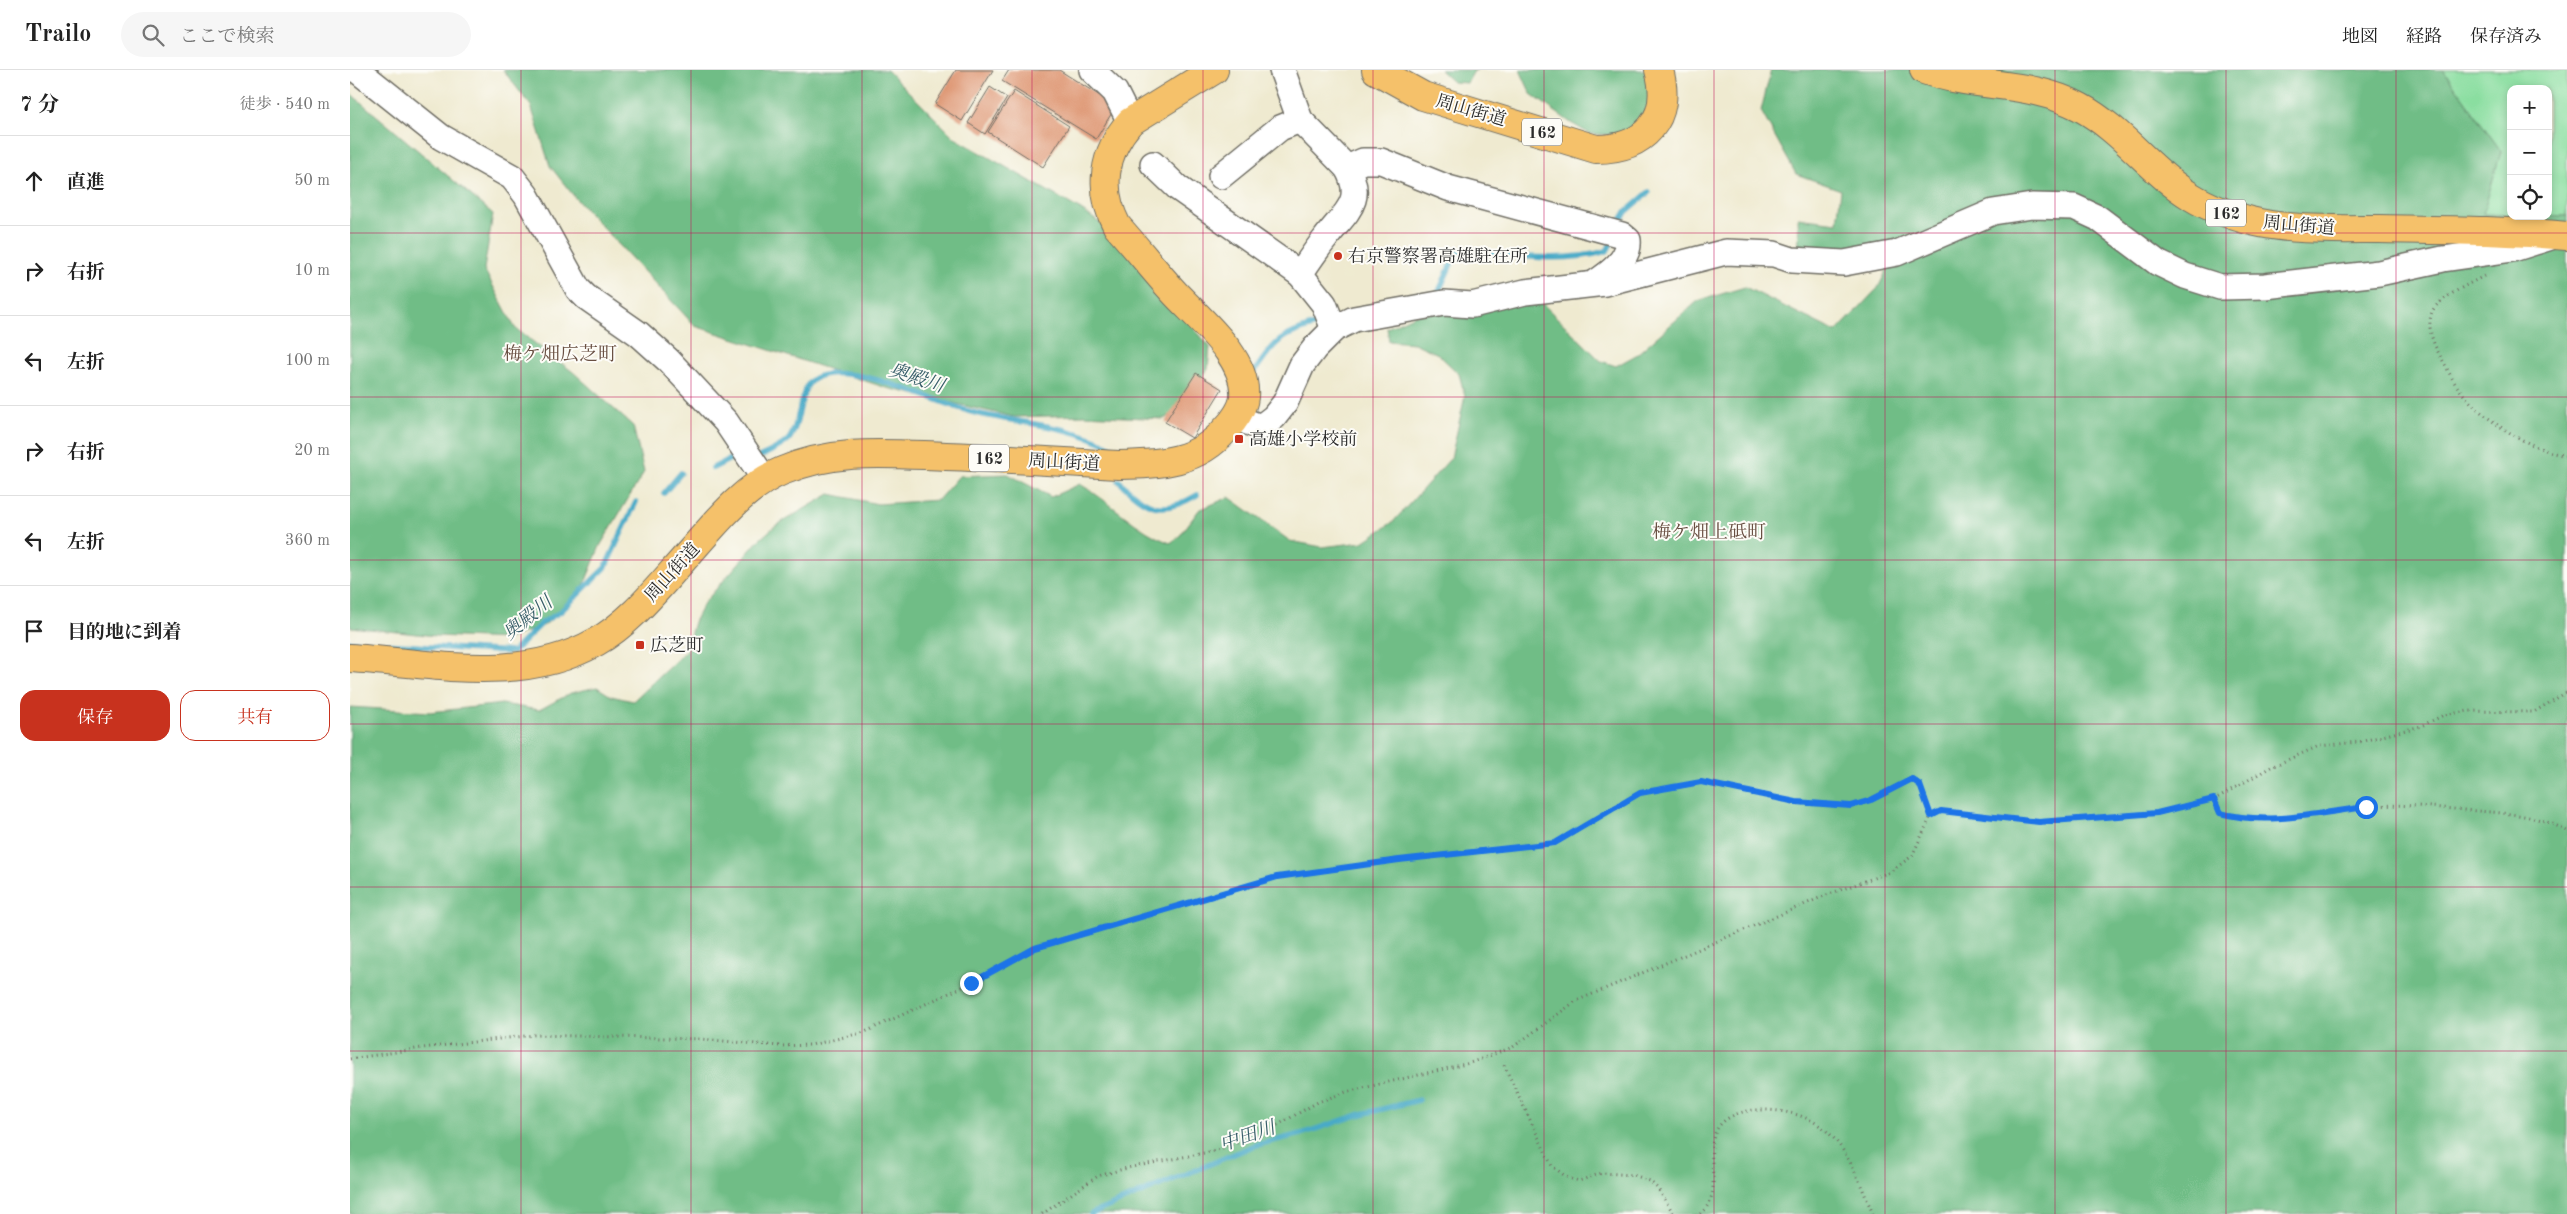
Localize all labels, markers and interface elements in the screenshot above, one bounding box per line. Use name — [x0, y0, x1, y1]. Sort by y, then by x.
search box — [121, 12, 471, 57]
icon: search — [139, 21, 167, 49]
text: Trailo — [25, 23, 91, 47]
text: ここで検索 — [179, 28, 274, 47]
text: 地図 — [2342, 28, 2378, 46]
text: 経路 — [2406, 28, 2442, 46]
text: 保存済み — [2470, 28, 2542, 46]
map controls — [2507, 85, 2552, 220]
button: + — [2507, 85, 2552, 130]
street label: 周山街道 — [1434, 90, 1508, 130]
text: 7 分 — [20, 95, 59, 116]
text: 徒歩 · 540 m — [240, 97, 330, 113]
road number: 162 — [1522, 118, 1562, 146]
button: − — [2507, 130, 2552, 175]
icon: ahead — [20, 167, 48, 195]
text: 50 m — [294, 173, 330, 189]
text: 直進 — [67, 174, 105, 193]
button: locate — [2507, 175, 2552, 220]
road number: 162 — [2206, 200, 2246, 226]
street label: 周山街道 — [2262, 212, 2336, 238]
place label: 右京警察署高雄駐在所 — [1348, 246, 1528, 266]
marker: 右京警察署高雄駐在所 — [1332, 250, 1344, 262]
icon: right — [20, 257, 48, 285]
text: 10 m — [294, 263, 330, 279]
text: 右折 — [67, 264, 105, 283]
district label: 梅ケ畑広芝町 — [503, 344, 617, 365]
icon: left — [20, 347, 48, 375]
text: 100 m — [285, 353, 330, 369]
text: 左折 — [67, 354, 105, 373]
water label: 奥殿川 — [886, 359, 949, 398]
place label: 高雄小学校前 — [1249, 429, 1357, 449]
marker: 高雄小学校前 — [1233, 433, 1245, 445]
icon: right — [20, 437, 48, 465]
text: 20 m — [294, 443, 330, 459]
text: 右折 — [67, 444, 105, 463]
road number: 162 — [969, 444, 1009, 472]
street label: 周山街道 — [1028, 450, 1100, 474]
district label: 梅ケ畑上砥町 — [1652, 522, 1766, 543]
icon: left — [20, 527, 48, 555]
text: 360 m — [285, 533, 330, 549]
text: 左折 — [67, 534, 105, 553]
street label: 周山街道 — [640, 539, 704, 605]
water label: 奥殿川 — [499, 590, 558, 644]
icon: arrive — [20, 617, 48, 645]
text: 目的地に到着 — [67, 624, 181, 643]
place label: 広芝町 — [650, 635, 704, 655]
marker: 広芝町 — [634, 639, 646, 651]
button: 保存 — [20, 690, 170, 741]
button: 共有 — [180, 690, 330, 741]
route start — [2355, 796, 2378, 819]
route end — [960, 972, 983, 995]
water label: 中田川 — [1217, 1117, 1280, 1156]

